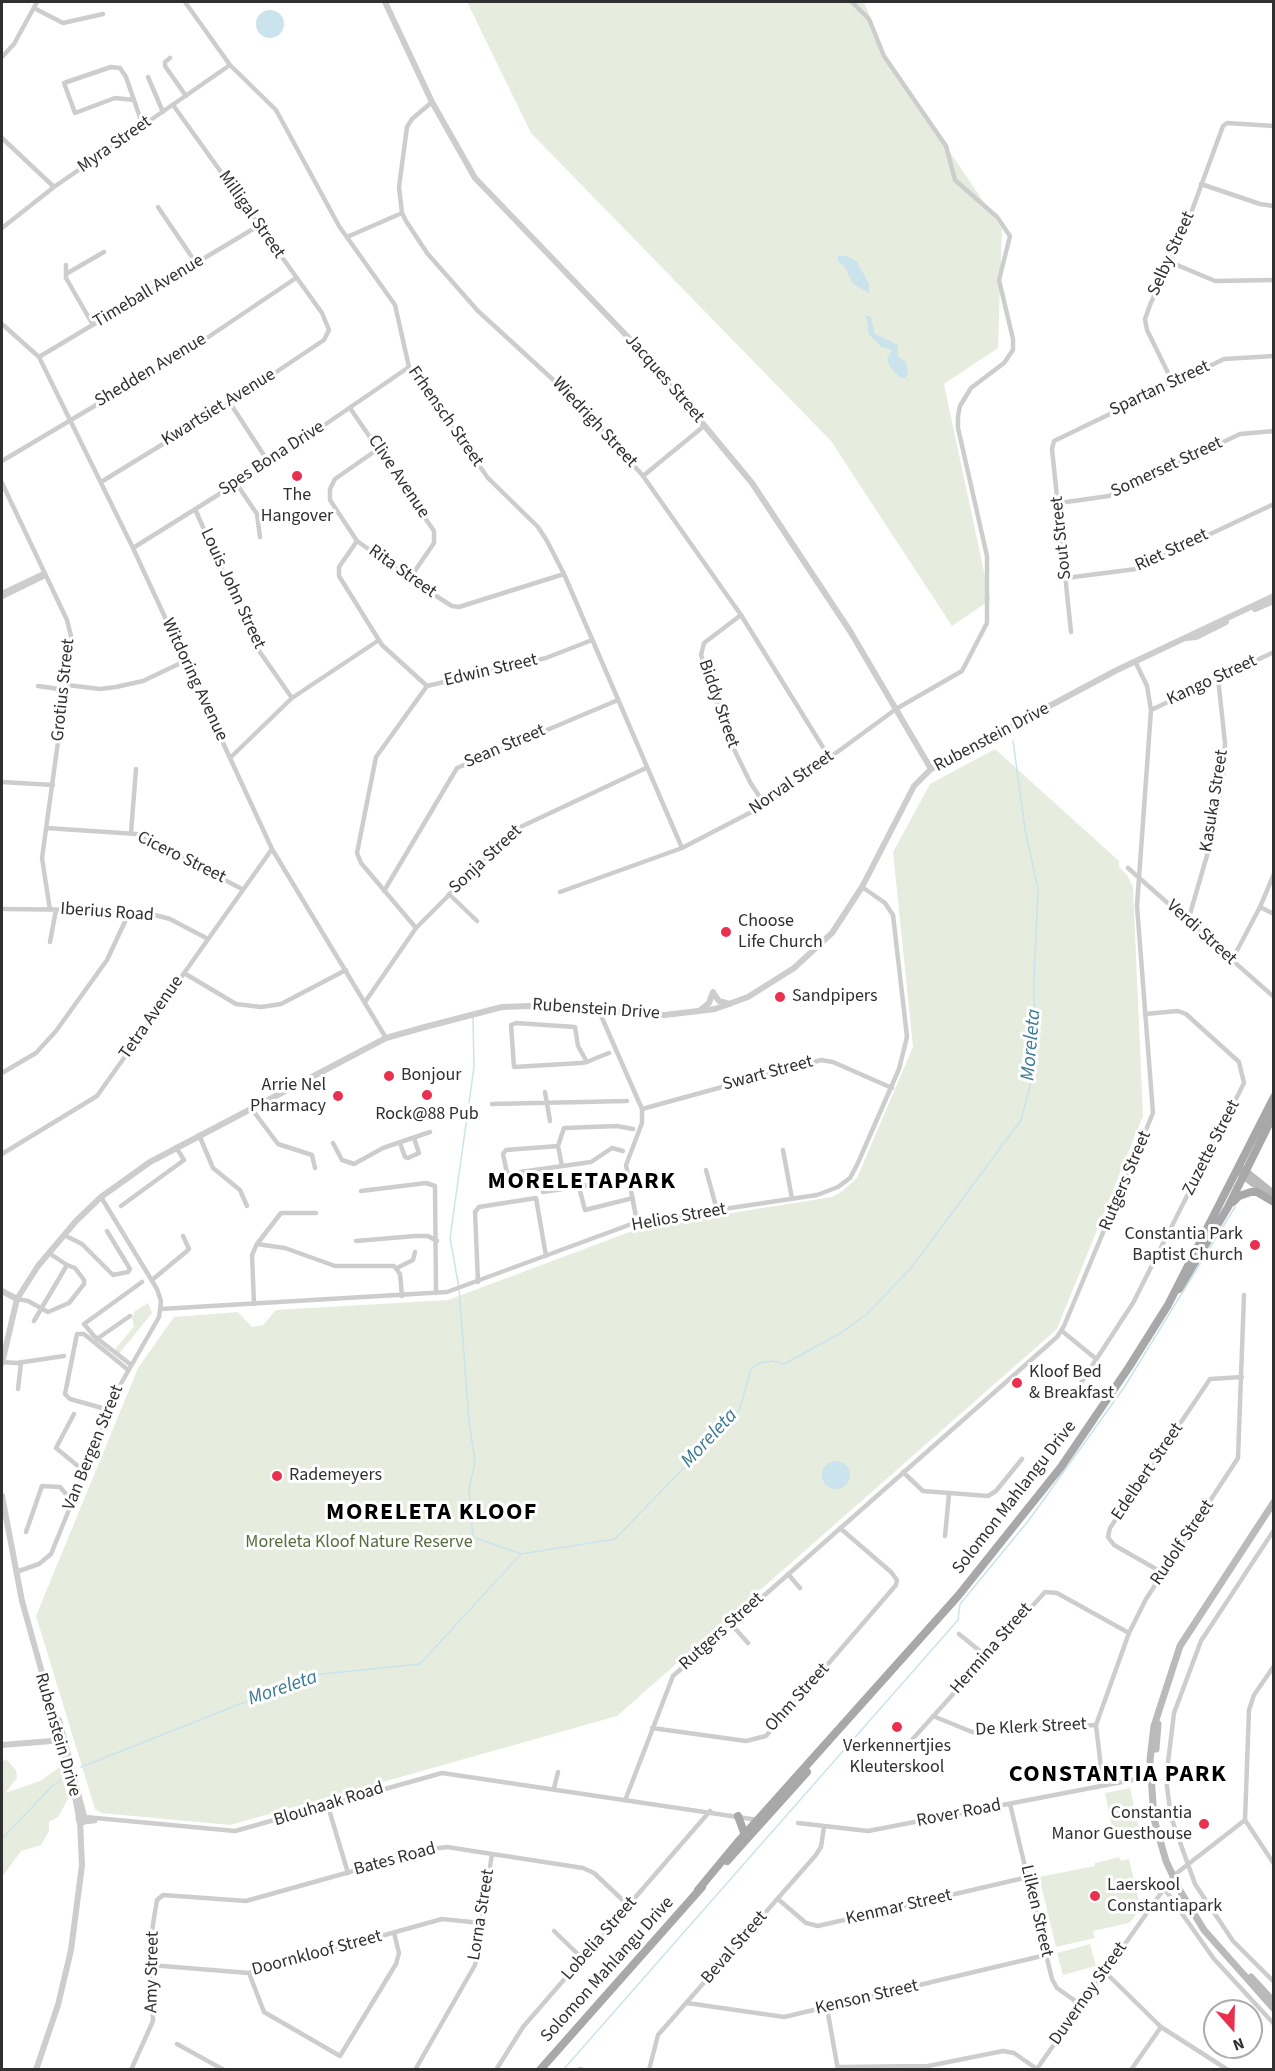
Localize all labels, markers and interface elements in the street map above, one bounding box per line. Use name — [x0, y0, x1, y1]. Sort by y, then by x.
street label: Myra Street — [74, 112, 156, 178]
street label: Milligal Street — [213, 167, 289, 263]
street label: Selby Street — [1144, 208, 1200, 300]
street label: Timeball Avenue — [90, 251, 208, 333]
street label: Shedden Avenue — [91, 329, 211, 413]
street label: Jacques Street — [620, 330, 708, 428]
street label: Spartan Street — [1107, 356, 1213, 422]
street label: Frhensch Street — [402, 363, 488, 471]
street label: Kwartsiet Avenue — [158, 364, 280, 452]
street label: Wiedrigh Street — [547, 373, 641, 473]
street label: Spes Bona Drive — [215, 417, 329, 501]
street label: Clive Avenue — [362, 431, 434, 523]
street label: Somerset Street — [1108, 433, 1226, 503]
marker: The Hangover — [290, 469, 304, 483]
place label: The Hangover — [261, 485, 333, 528]
street label: Sout Street — [1047, 495, 1077, 581]
street label: Louis John Street — [195, 525, 269, 653]
street label: Riet Street — [1132, 525, 1212, 577]
street label: Rita Street — [364, 541, 440, 603]
street label: Witdoring Avenue — [156, 615, 232, 745]
street label: Grotius Street — [48, 638, 80, 742]
street label: Edwin Street — [442, 650, 540, 692]
street label: Kango Street — [1164, 651, 1260, 711]
street label: Biddy Street — [693, 657, 743, 751]
street label: Rubenstein Drive — [931, 699, 1053, 777]
street label: Sean Street — [461, 720, 549, 774]
street label: Norval Street — [745, 746, 839, 820]
street label: Kasuka Street — [1196, 748, 1234, 854]
street label: Sonja Street — [445, 821, 527, 899]
street label: Cicero Street — [133, 827, 229, 889]
street label: Verdi Street — [1161, 896, 1241, 970]
street label: Iberius Road — [59, 899, 155, 927]
place label: Choose Life Church — [738, 911, 823, 954]
marker: Choose Life Church — [719, 925, 733, 939]
street label: Tetra Avenue — [115, 972, 189, 1064]
place label: Sandpipers — [792, 986, 878, 1008]
marker: Sandpipers — [773, 990, 787, 1004]
street label: Rubenstein Drive — [532, 995, 660, 1025]
water label: Moreleta — [1017, 1008, 1047, 1082]
street label: Swart Street — [721, 1052, 815, 1096]
place label: Bonjour — [401, 1065, 461, 1087]
marker: Bonjour — [382, 1069, 396, 1083]
place label: Arrie Nel Pharmacy — [250, 1075, 326, 1118]
marker: Rock@88 Pub — [420, 1088, 434, 1102]
marker: Arrie Nel Pharmacy — [331, 1089, 345, 1103]
street label: Zuzette Street — [1179, 1097, 1245, 1199]
place label: Rock@88 Pub — [375, 1104, 479, 1126]
street label: Rutgers Street — [1095, 1128, 1157, 1234]
district label: MORELETAPARK — [488, 1169, 676, 1197]
street label: Helios Street — [630, 1199, 728, 1237]
place label: Constantia Park Baptist Church — [1124, 1224, 1243, 1266]
marker: Constantia Park Baptist Church — [1248, 1238, 1262, 1252]
place label: Kloof Bed & Breakfast — [1029, 1362, 1114, 1404]
marker: Kloof Bed & Breakfast — [1010, 1376, 1024, 1390]
street label: Van Bergen Street — [59, 1382, 129, 1514]
water label: Moreleta — [677, 1405, 743, 1473]
street label: Solomon Mahlangu Drive — [948, 1417, 1082, 1579]
street label: Edelbert Street — [1108, 1419, 1188, 1525]
place label: Rademeyers — [289, 1465, 382, 1487]
marker: Rademeyers — [270, 1469, 284, 1483]
street label: Rudolf Street — [1147, 1496, 1219, 1590]
district label: MORELETA KLOOF — [326, 1500, 538, 1528]
park label: Moreleta Kloof Nature Reserve — [245, 1532, 473, 1554]
street label: Rutgers Street — [675, 1588, 769, 1676]
street label: Hermina Street — [946, 1599, 1038, 1699]
street label: Ohm Street — [761, 1659, 835, 1737]
water label: Moreleta — [245, 1666, 321, 1712]
street label: Rubenstein Drive — [29, 1671, 85, 1799]
street label: De Klerk Street — [975, 1714, 1087, 1742]
marker: Verkennertjies Kleuterskool — [890, 1720, 904, 1734]
place label: Verkennertjies Kleuterskool — [843, 1736, 951, 1778]
district label: CONSTANTIA PARK — [1009, 1762, 1227, 1790]
street label: Blouhaak Road — [271, 1778, 387, 1832]
street label: Rover Road — [915, 1795, 1003, 1833]
place label: Constantia Manor Guesthouse — [1051, 1803, 1192, 1846]
marker: Constantia Manor Guesthouse — [1197, 1817, 1211, 1831]
street label: Bates Road — [352, 1839, 438, 1881]
street label: Lilken Street — [1015, 1863, 1057, 1959]
street label: Lorna Street — [464, 1868, 500, 1962]
place label: Laerskool Constantiapark — [1107, 1875, 1222, 1918]
street label: Kenmar Street — [844, 1885, 954, 1931]
marker: Laerskool Constantiapark — [1088, 1889, 1102, 1903]
street label: Solomon Mahlangu Drive — [537, 1893, 679, 2047]
street label: Lobelia Street — [558, 1893, 642, 1985]
street label: Beval Street — [697, 1907, 773, 1989]
street label: Doornkloof Street — [250, 1926, 384, 1982]
street label: Amy Street — [141, 1931, 165, 2013]
street label: Duvernoy Street — [1045, 1938, 1133, 2050]
street label: Kenson Street — [813, 1976, 921, 2020]
north arrow — [1203, 1999, 1263, 2059]
text: N — [1230, 2032, 1247, 2056]

